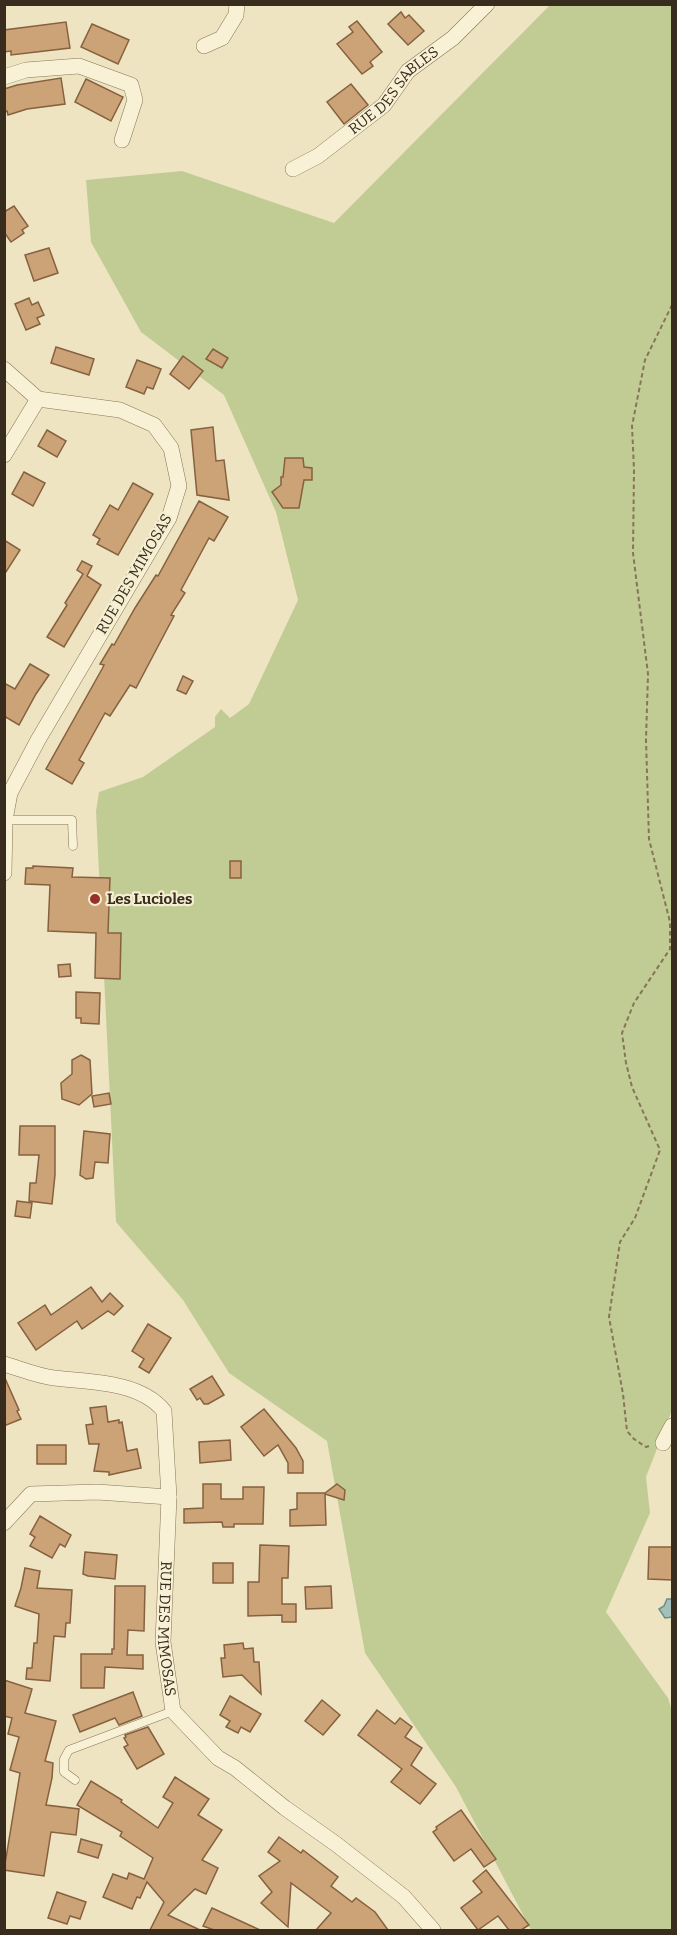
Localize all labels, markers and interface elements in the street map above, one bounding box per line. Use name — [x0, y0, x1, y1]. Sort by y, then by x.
street label: RUE DES SABLES — [345, 43, 442, 138]
street label: RUE DES MIMOSAS — [92, 511, 176, 637]
place label: Les Lucioles — [107, 890, 193, 908]
marker: Les Lucioles — [88, 892, 102, 906]
street label: RUE DES MIMOSAS — [154, 1561, 180, 1698]

